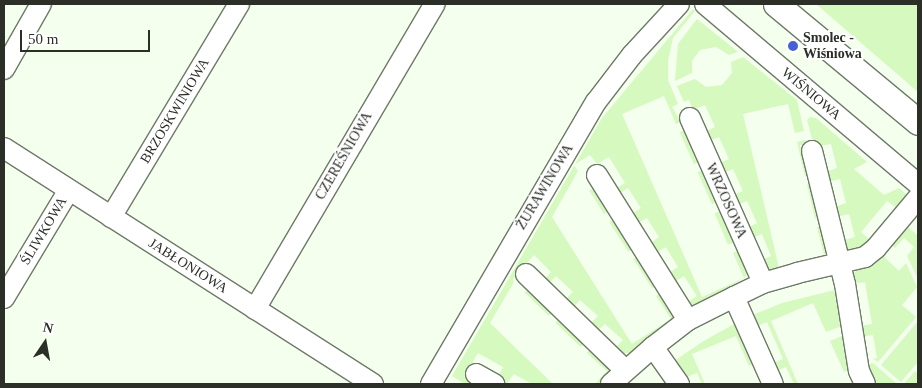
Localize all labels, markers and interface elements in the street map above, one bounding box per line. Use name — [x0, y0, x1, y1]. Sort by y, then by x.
scale bar — [22, 20, 152, 52]
place label: Smolec - Wiśniowa — [803, 30, 862, 62]
text: 50 m — [28, 31, 58, 47]
marker: Smolec - Wiśniowa — [787, 40, 799, 52]
street label: BRZOSKWINIOWA — [137, 55, 213, 167]
street label: WIŚNIOWA — [778, 64, 844, 124]
street label: CZEREŚNIOWA — [312, 109, 376, 203]
street label: ŻURAWINOWA — [513, 141, 577, 233]
street label: WRZOSOWA — [702, 161, 750, 241]
street label: ŚLIWKOWA — [17, 194, 71, 268]
street label: JABŁONIOWA — [145, 235, 231, 297]
north arrow — [20, 318, 70, 368]
text: N — [42, 319, 55, 336]

